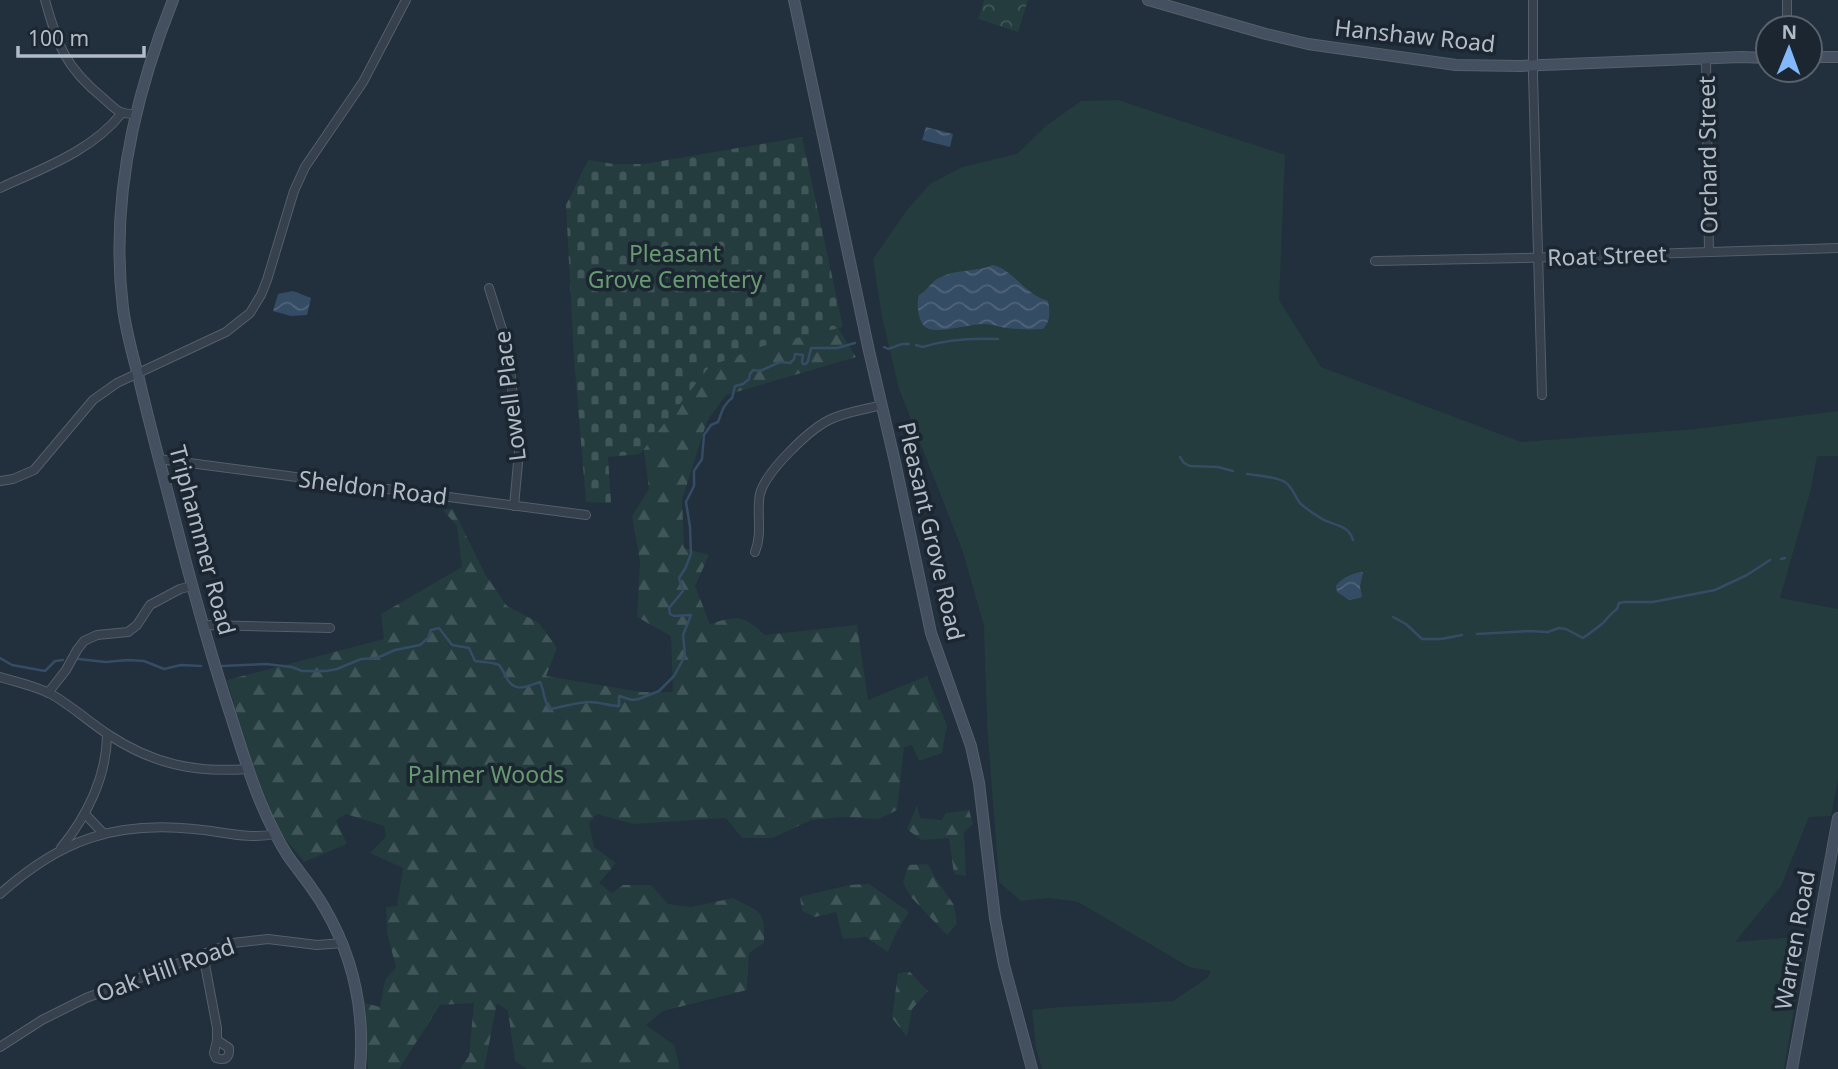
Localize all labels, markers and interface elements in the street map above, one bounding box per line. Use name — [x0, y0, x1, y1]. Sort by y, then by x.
street label: Hanshaw Road — [1333, 11, 1497, 59]
scale bar — [18, 14, 144, 58]
north arrow — [1754, 14, 1824, 84]
text: N — [1781, 19, 1797, 45]
text: 100 m — [28, 24, 89, 52]
street label: Orchard Street — [1690, 75, 1724, 235]
park label: Pleasant Grove Cemetery — [588, 237, 762, 295]
street label: Roat Street — [1547, 237, 1667, 273]
street label: Lowell Place — [485, 329, 533, 463]
street label: Pleasant Grove Road — [891, 419, 973, 643]
street label: Triphammer Road — [162, 442, 244, 638]
street label: Sheldon Road — [297, 462, 449, 512]
park label: Palmer Woods — [408, 758, 564, 790]
street label: Warren Road — [1766, 868, 1822, 1012]
street label: Oak Hill Road — [91, 929, 239, 1009]

